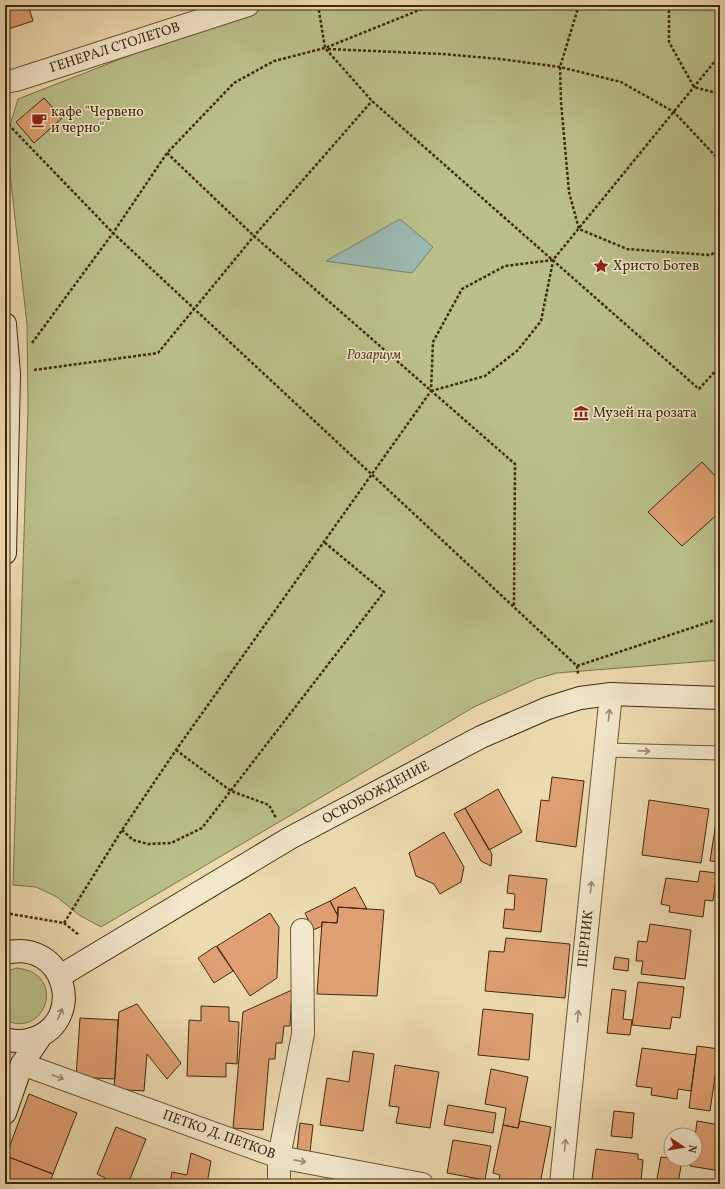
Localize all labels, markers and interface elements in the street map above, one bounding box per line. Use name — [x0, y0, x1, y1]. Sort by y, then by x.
street label: ГЕНЕРАЛ СТОЛЕТОВ — [47, 18, 183, 78]
place label: кафе "Червено и черно" — [51, 103, 144, 138]
cafe icon: кафе "Червено и черно" — [30, 111, 48, 129]
place icon: Христо Ботев — [592, 257, 610, 275]
place label: Христо Ботев — [613, 257, 699, 276]
park label: Розариум — [346, 346, 402, 365]
museum icon: Музей на розата — [572, 404, 590, 422]
place label: Музей на розата — [593, 404, 697, 423]
one-way arrow — [605, 709, 613, 722]
one-way arrow — [637, 747, 650, 755]
street label: ОСВОБОЖДЕНИЕ — [319, 757, 433, 829]
one-way arrow — [587, 881, 595, 894]
street label: ПЕРНИК — [574, 909, 599, 969]
one-way arrow — [56, 1008, 64, 1020]
one-way arrow — [574, 1010, 582, 1023]
one-way arrow — [52, 1074, 64, 1082]
street label: ПЕТКО Д. ПЕТКОВ — [160, 1106, 278, 1164]
north arrow — [663, 1127, 703, 1167]
one-way arrow — [561, 1139, 569, 1152]
text: N — [683, 1143, 699, 1154]
one-way arrow — [293, 1157, 306, 1165]

